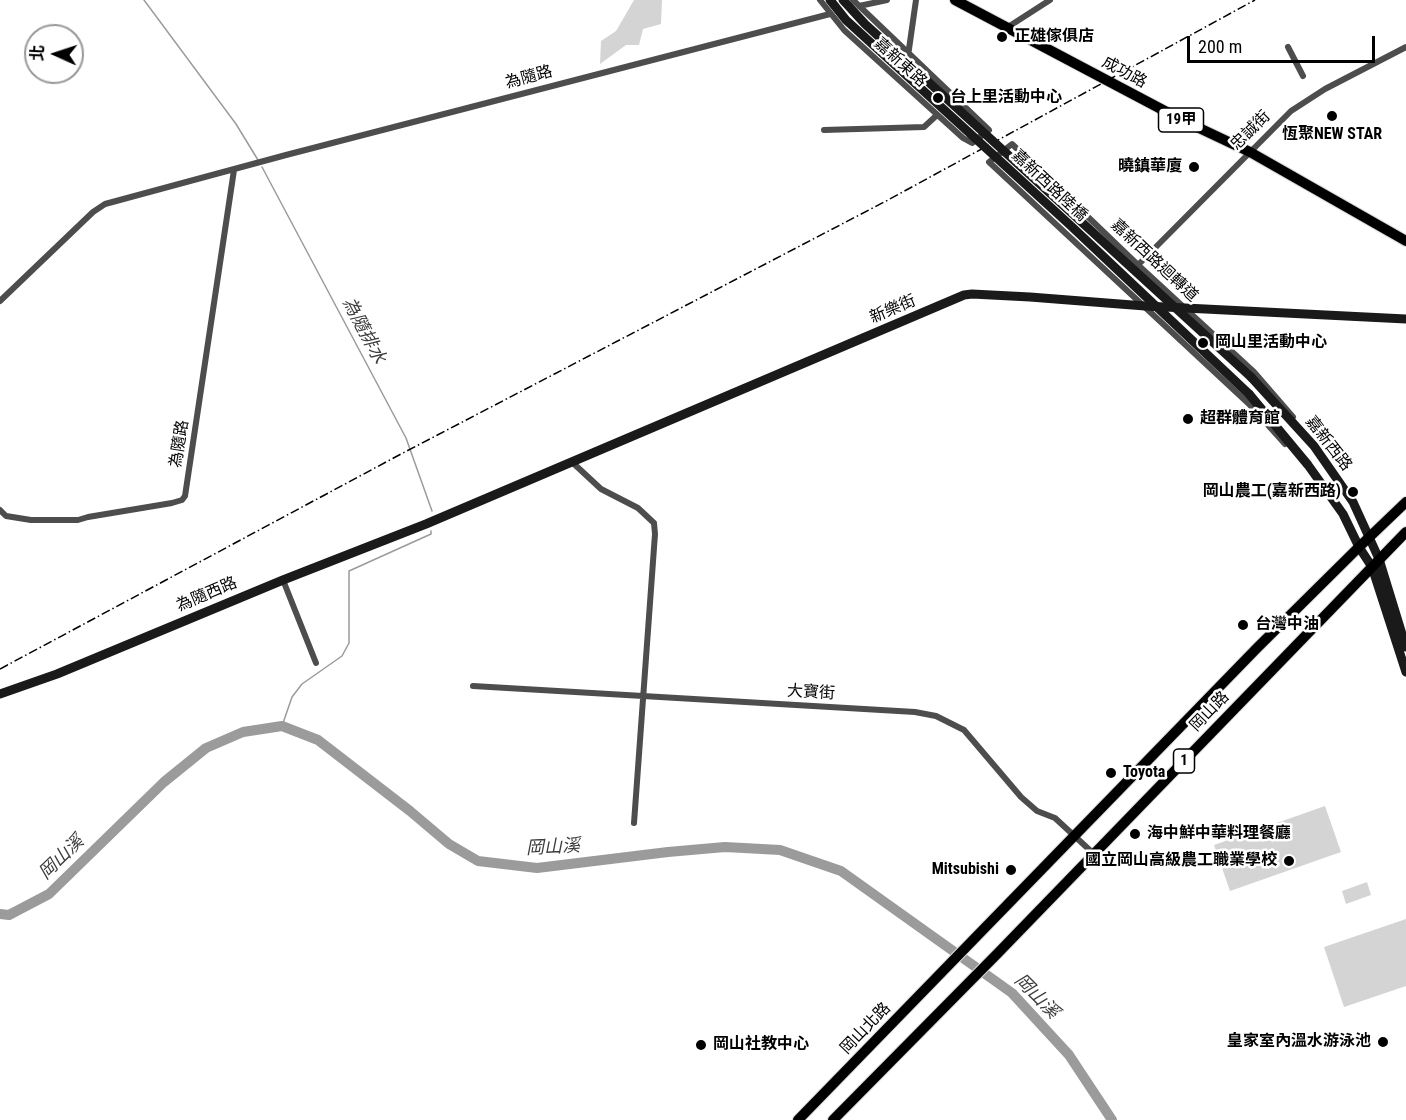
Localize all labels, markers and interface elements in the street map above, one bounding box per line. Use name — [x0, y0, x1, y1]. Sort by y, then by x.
north arrow — [24, 24, 84, 84]
scale bar — [1190, 24, 1378, 62]
place label: 正雄傢俱店 — [1014, 27, 1094, 47]
marker: 正雄傢俱店 — [995, 30, 1009, 44]
street label: 嘉新東路 — [870, 34, 930, 92]
text: 200 m — [1198, 36, 1242, 57]
text: 北 — [28, 45, 47, 62]
street label: 成功路 — [1098, 53, 1150, 93]
street label: 為隨路 — [503, 63, 555, 93]
place label: 台上里活動中心 — [950, 88, 1062, 108]
marker: 台上里活動中心 — [931, 91, 945, 105]
street label: 忠誠街 — [1227, 107, 1275, 155]
road number: 19甲 — [1158, 108, 1204, 132]
marker: 恆聚NEW STAR — [1325, 109, 1339, 123]
place label: 恆聚NEW STAR — [1282, 125, 1382, 145]
street label: 嘉新西路陸橋 — [1007, 146, 1091, 226]
place label: 曉鎮華廈 — [1118, 157, 1182, 177]
marker: 曉鎮華廈 — [1187, 160, 1201, 174]
street label: 嘉新西路迴轉道 — [1106, 216, 1202, 306]
street label: 新樂街 — [867, 292, 919, 328]
water label: 為隨排水 — [337, 294, 389, 368]
place label: 岡山里活動中心 — [1215, 333, 1327, 353]
marker: 岡山里活動中心 — [1196, 336, 1210, 350]
place label: 超群體育館 — [1200, 409, 1280, 429]
marker: 超群體育館 — [1181, 412, 1195, 426]
street label: 嘉新西路 — [1301, 413, 1355, 475]
street label: 為隨路 — [167, 419, 193, 469]
place label: 岡山農工(嘉新西路) — [1203, 482, 1341, 502]
marker: 岡山農工(嘉新西路) — [1346, 485, 1360, 499]
street label: 為隨西路 — [174, 574, 240, 616]
place label: 台灣中油 — [1255, 615, 1319, 635]
marker: 台灣中油 — [1236, 618, 1250, 632]
street label: 大寶街 — [787, 682, 835, 704]
street label: 岡山路 — [1186, 688, 1234, 736]
road number: 1 — [1174, 749, 1194, 773]
place label: Toyota — [1123, 763, 1165, 783]
marker: Toyota — [1104, 766, 1118, 780]
place label: 海中鮮中華料理餐廳 — [1147, 824, 1291, 844]
marker: 海中鮮中華料理餐廳 — [1128, 827, 1142, 841]
water label: 岡山溪 — [35, 831, 89, 885]
water label: 岡山溪 — [525, 836, 581, 860]
place label: 國立岡山高級農工職業學校 — [1085, 851, 1277, 871]
marker: 國立岡山高級農工職業學校 — [1282, 854, 1296, 868]
place label: Mitsubishi — [932, 860, 999, 880]
marker: Mitsubishi — [1004, 863, 1018, 877]
water label: 岡山溪 — [1009, 970, 1063, 1024]
street label: 岡山北路 — [837, 999, 895, 1059]
place label: 皇家室內溫水游泳池 — [1227, 1032, 1371, 1052]
place label: 岡山社教中心 — [713, 1035, 809, 1055]
marker: 皇家室內溫水游泳池 — [1376, 1035, 1390, 1049]
marker: 岡山社教中心 — [694, 1038, 708, 1052]

